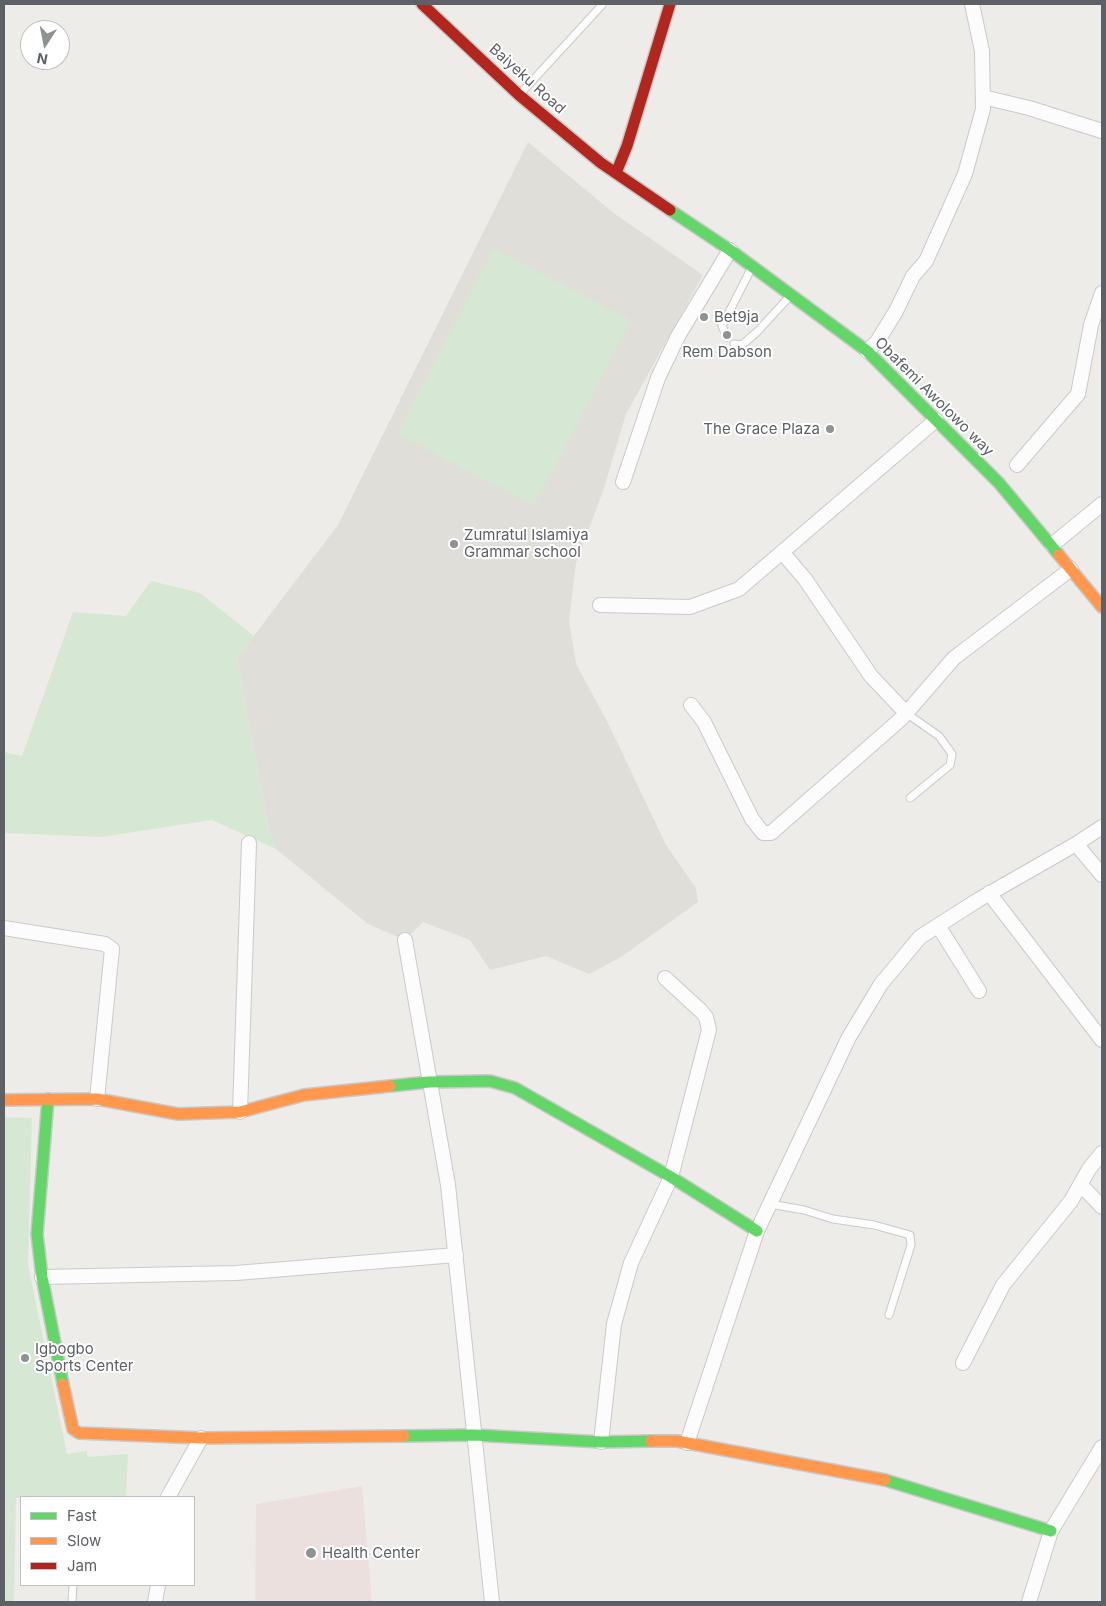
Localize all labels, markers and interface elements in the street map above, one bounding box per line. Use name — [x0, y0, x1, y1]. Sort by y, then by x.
north arrow — [20, 20, 70, 70]
street label: Baiyeku Road — [485, 40, 569, 118]
text: N — [35, 50, 49, 69]
place label: Bet9ja — [714, 308, 759, 326]
marker: Bet9ja — [698, 311, 710, 323]
marker: Rem Dabson — [721, 329, 733, 341]
street label: Obafemi Awolowo way — [871, 334, 997, 460]
place label: Rem Dabson — [682, 343, 772, 361]
place label: The Grace Plaza — [703, 420, 820, 438]
marker: The Grace Plaza — [824, 423, 836, 435]
place label: Zumratul Islamiya Grammar school — [464, 526, 589, 561]
marker: Zumratul Islamiya Grammar school — [448, 538, 460, 550]
place label: Igbogbo Sports Center — [35, 1340, 133, 1375]
marker: Igbogbo Sports Center — [19, 1352, 31, 1364]
legend — [20, 1496, 195, 1586]
text: Fast — [67, 1506, 97, 1525]
text: Slow — [67, 1531, 101, 1550]
place label: Health Center — [322, 1544, 420, 1562]
marker: Health Center — [304, 1546, 318, 1560]
text: Jam — [67, 1556, 97, 1575]

